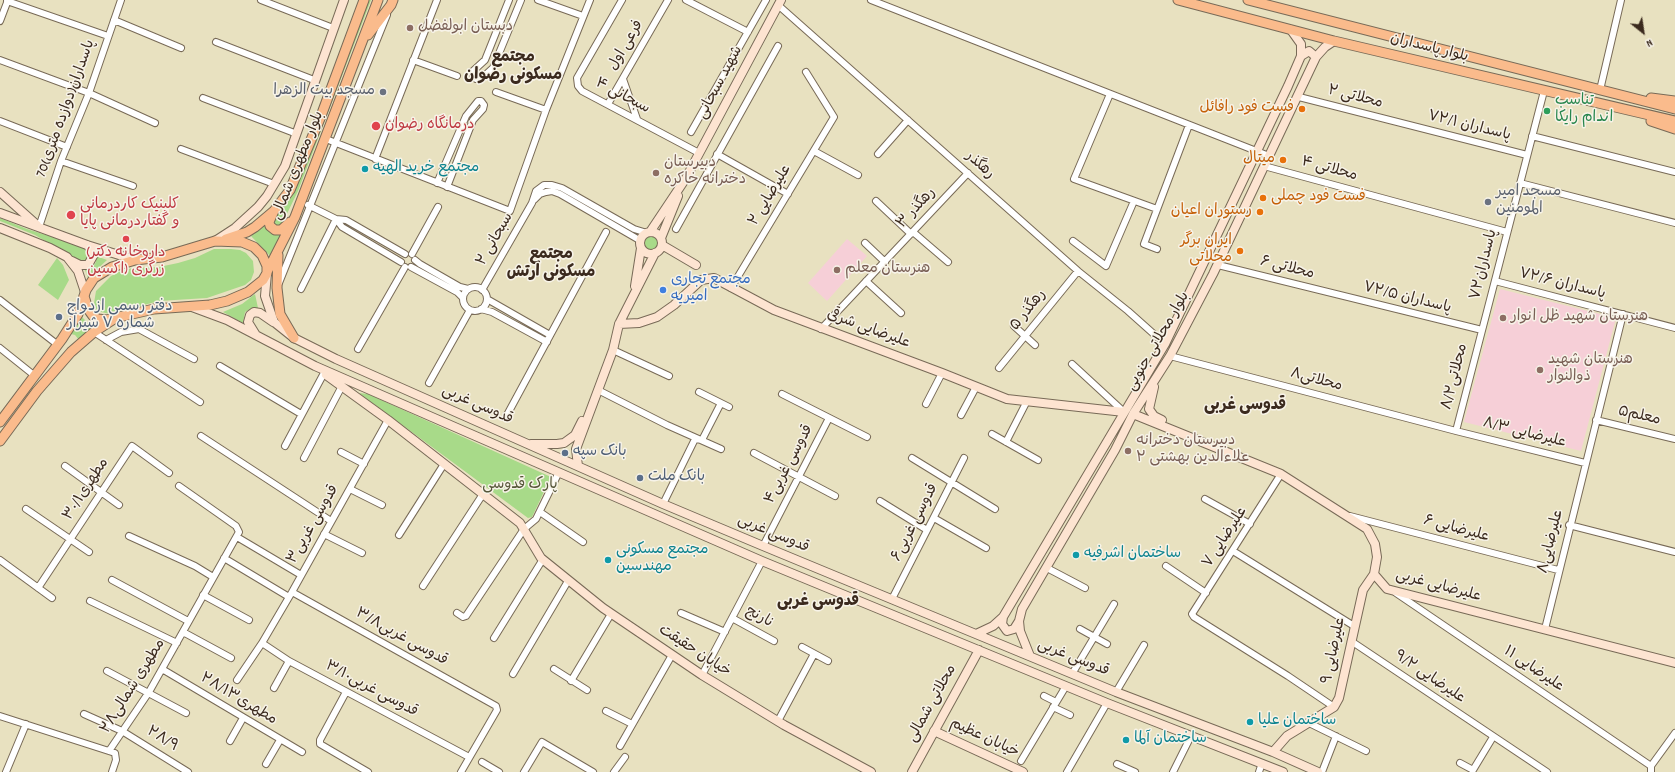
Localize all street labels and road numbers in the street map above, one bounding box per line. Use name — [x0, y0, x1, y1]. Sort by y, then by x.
street label: فرعی اول — [605, 18, 649, 74]
street label: بلوار پاسداران — [1388, 31, 1470, 67]
street label: 70پاسداران(دوازده متری) — [34, 38, 100, 180]
street label: شهید سبحانی — [694, 43, 748, 123]
street label: سبحانی ۴ — [592, 75, 652, 119]
street label: ۲ محلاتی — [1326, 82, 1384, 114]
street label: ۷۲/۱ پاسداران — [1426, 108, 1512, 146]
street label: بلوار مطهری شمالی — [269, 109, 329, 223]
street label: رهگذر — [960, 148, 998, 184]
street label: ۴ محلاتی — [1299, 154, 1359, 186]
street label: ۲ علیرضایی — [746, 162, 796, 230]
street label: ۳ رهگذر — [894, 185, 940, 233]
street label: سبحانی ۲ — [474, 210, 518, 270]
street label: پاسداران۷۲ — [1468, 228, 1502, 302]
street label: ۶ محلاتی — [1258, 254, 1316, 284]
street label: ۷۲/۶ پاسداران — [1517, 266, 1607, 304]
street label: ۷۲/۵ پاسداران — [1361, 279, 1453, 319]
street label: ۵ رهگذر — [1007, 287, 1051, 335]
street label: بلوار محلاتی جنوبی — [1123, 289, 1195, 395]
street label: علیرضایی شرقی — [824, 307, 912, 353]
street label: محلاتی۸/۲ — [1439, 342, 1473, 412]
street label: محلاتی۸ — [1288, 365, 1344, 397]
street label: قدوسی غربی — [439, 382, 515, 430]
street label: معلم۵ — [1616, 403, 1662, 431]
street label: ۸/۳ علیرضایی — [1481, 415, 1567, 453]
street label: قدوسی غربی۴ — [762, 422, 818, 508]
street label: مطهری۳۰/۱ — [60, 455, 114, 525]
street label: قدوسی غربی۶ — [889, 481, 943, 565]
street label: قدوسی غربی۳ — [284, 482, 344, 568]
street label: ۷ علیرضایی — [1200, 504, 1252, 572]
street label: علیرضایی۸ — [1535, 508, 1569, 576]
street label: قدوسی غربی — [735, 512, 811, 558]
street label: ۶ علیرضایی — [1421, 513, 1491, 547]
street label: علیرضایی غربی — [1393, 567, 1483, 607]
street label: نارنج — [742, 603, 776, 633]
street label: قدوسی غربی۳/۸ — [352, 605, 450, 671]
street label: ۹ علیرضایی — [1319, 616, 1351, 686]
street label: خیابان حقیقت — [654, 622, 734, 682]
street label: مطهرى شمالى۲۸ — [98, 636, 170, 738]
street label: قدوسی غربی — [1035, 636, 1111, 682]
street label: ۱۱ علیرضایی — [1499, 643, 1567, 697]
street label: ۹/۲ علیرضایی — [1390, 648, 1468, 708]
street label: قدوسی غربی۳/۱۰ — [321, 658, 421, 722]
street label: محلاتی شمالی — [904, 662, 962, 746]
street label: مطهری۲۸/۱۳ — [196, 670, 280, 730]
street label: خیابان عظیم — [947, 715, 1021, 763]
street label: ۲۸/۹ — [143, 723, 181, 757]

